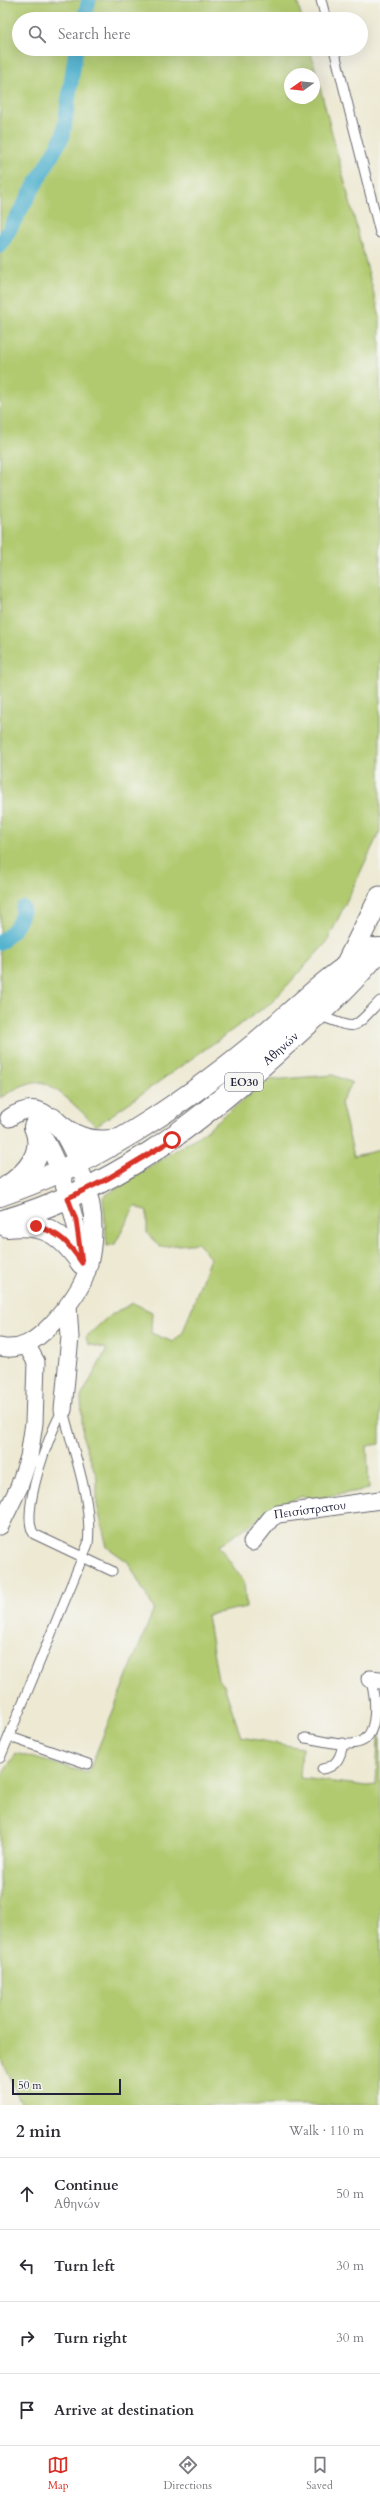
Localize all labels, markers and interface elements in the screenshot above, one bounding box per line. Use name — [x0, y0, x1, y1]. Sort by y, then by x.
search box — [12, 12, 368, 56]
icon: search — [26, 23, 48, 45]
text: Search here — [58, 24, 131, 44]
north arrow — [284, 68, 320, 104]
street label: Αθηνών — [259, 1028, 302, 1069]
road number: ΕΟ30 — [225, 1073, 263, 1091]
route start — [163, 1131, 181, 1149]
route end — [27, 1217, 45, 1235]
street label: Πεισίστρατου — [273, 1497, 347, 1522]
scale bar — [12, 2077, 121, 2096]
text: 50 m — [18, 2078, 42, 2093]
text: 2 min — [16, 2120, 61, 2143]
text: Walk · 110 m — [289, 2122, 364, 2140]
text: Continue — [54, 2175, 119, 2195]
icon: ahead — [16, 2183, 38, 2205]
text: 50 m — [336, 2185, 364, 2203]
text: Αθηνών — [54, 2195, 100, 2213]
icon: left — [16, 2255, 38, 2277]
text: Turn left — [54, 2256, 115, 2276]
text: 30 m — [336, 2257, 364, 2275]
icon: right — [16, 2327, 38, 2349]
text: Turn right — [54, 2328, 127, 2348]
text: 30 m — [336, 2329, 364, 2347]
icon: arrive — [16, 2399, 38, 2421]
text: Arrive at destination — [54, 2400, 194, 2420]
tab: Map — [47, 2454, 69, 2493]
tab: Directions — [163, 2454, 212, 2493]
tab: Saved — [306, 2454, 333, 2493]

